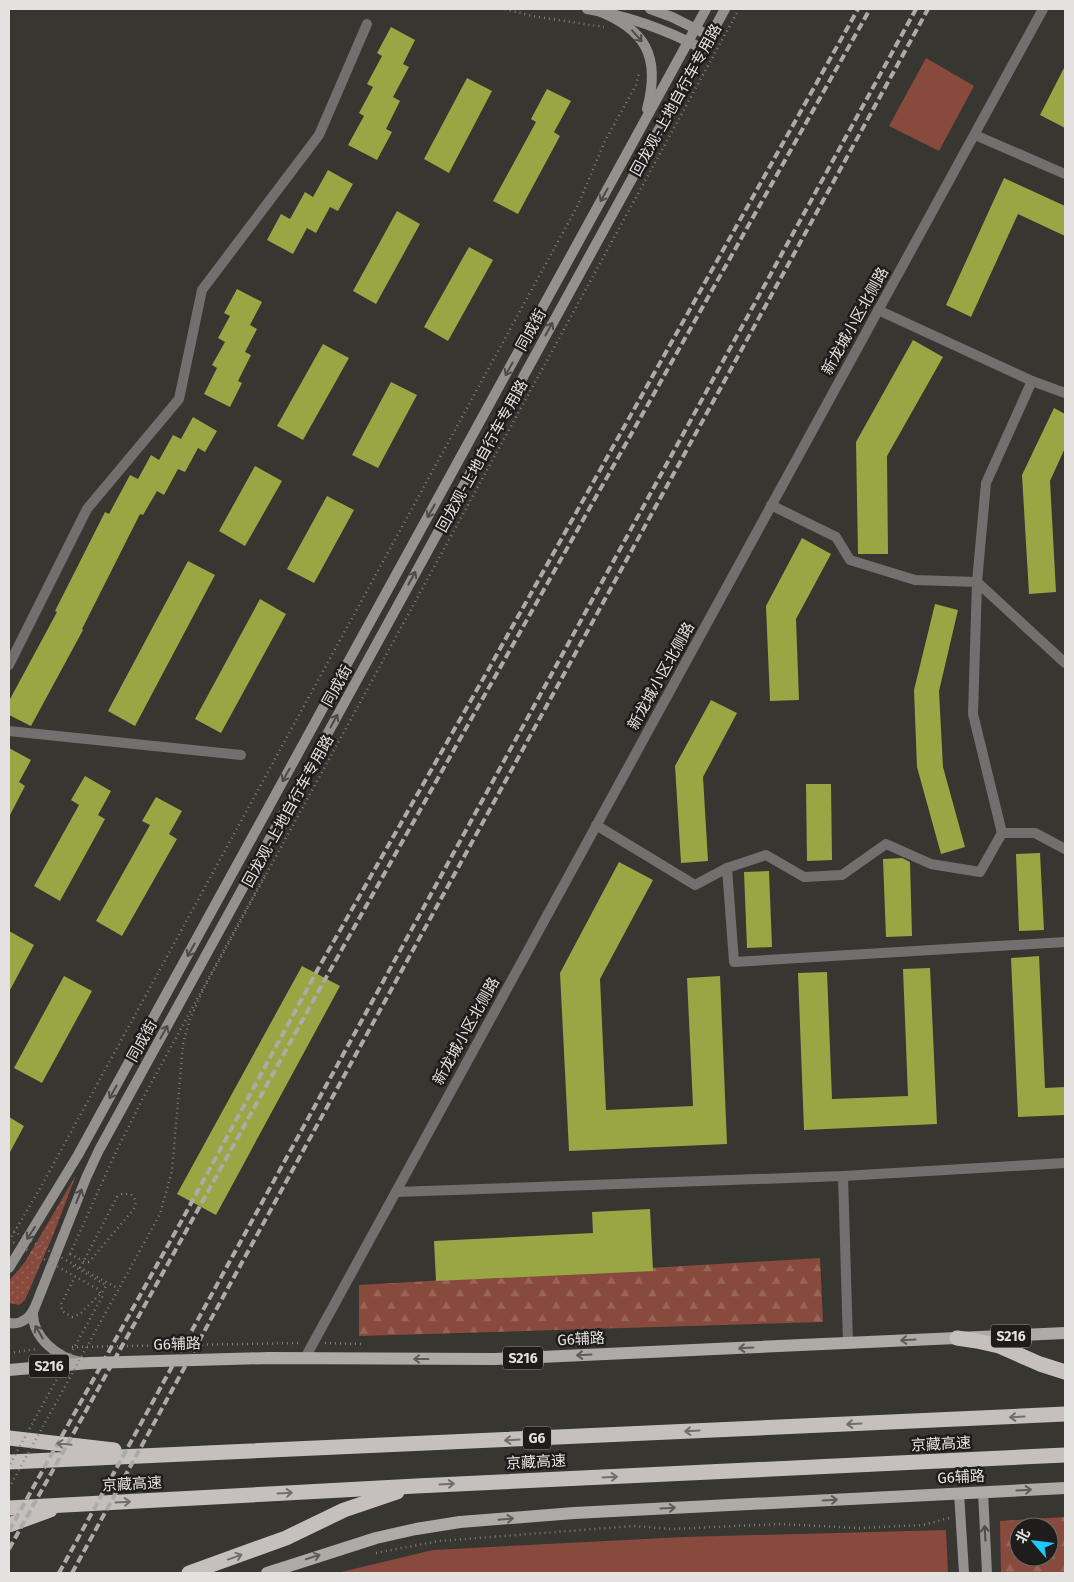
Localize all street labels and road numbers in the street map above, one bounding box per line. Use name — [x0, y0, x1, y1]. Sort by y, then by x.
street label: 回龙观-上地自行车专用路 — [627, 21, 725, 179]
street label: 新龙城小区北侧路 — [818, 264, 892, 378]
street label: 同成街 — [512, 306, 550, 354]
street label: 回龙观-上地自行车专用路 — [433, 377, 531, 535]
street label: 新龙城小区北侧路 — [624, 619, 698, 733]
street label: 同成街 — [318, 662, 356, 710]
street label: 回龙观-上地自行车专用路 — [239, 732, 337, 890]
street label: 新龙城小区北侧路 — [429, 974, 503, 1088]
street label: 同成街 — [123, 1017, 161, 1065]
road number: S216 — [991, 1324, 1031, 1348]
street label: G6辅路 — [557, 1329, 605, 1349]
street label: G6辅路 — [153, 1334, 201, 1354]
road number: S216 — [503, 1346, 543, 1370]
road number: S216 — [29, 1354, 69, 1378]
road number: G6 — [523, 1426, 551, 1450]
street label: 京藏高速 — [911, 1433, 971, 1455]
street label: 京藏高速 — [506, 1451, 566, 1473]
street label: G6辅路 — [937, 1467, 985, 1487]
street label: 京藏高速 — [102, 1473, 162, 1495]

